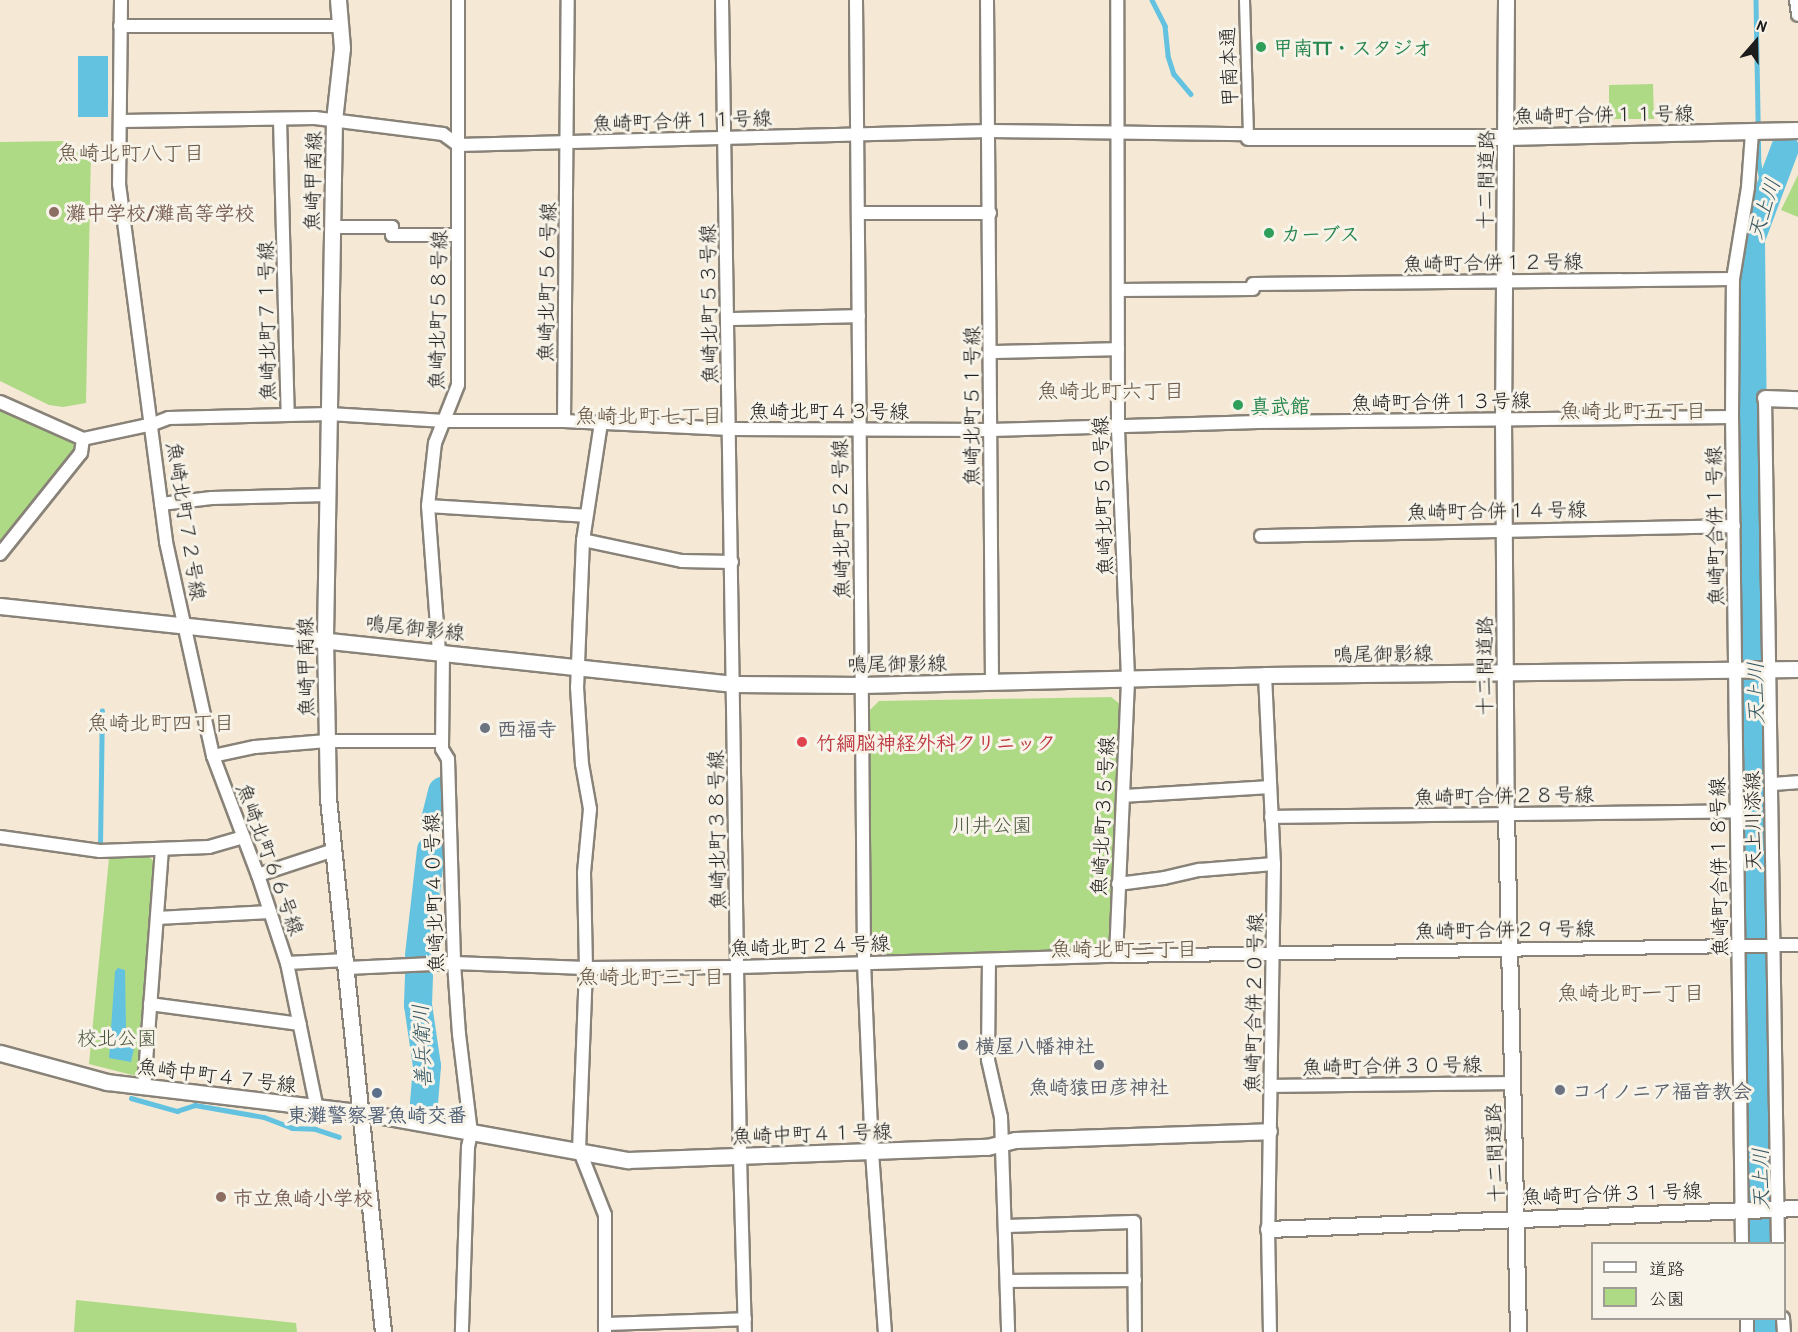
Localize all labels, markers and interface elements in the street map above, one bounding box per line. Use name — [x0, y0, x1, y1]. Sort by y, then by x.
north arrow — [1726, 12, 1786, 72]
text: N — [1754, 13, 1770, 37]
street label: 甲南本通 — [1215, 27, 1241, 107]
place label: 甲南TT・スタジオ — [1273, 35, 1432, 59]
marker: 甲南TT・スタジオ — [1254, 40, 1268, 54]
street label: 魚崎町合併１１号線 — [1514, 100, 1694, 128]
street label: 魚崎町合併１１号線 — [592, 105, 772, 135]
street label: 十二間道路 — [1472, 130, 1498, 230]
street label: 魚崎甲南線 — [299, 131, 325, 231]
district label: 魚崎北町八丁目 — [58, 140, 204, 166]
water label: 天上川 — [1742, 175, 1786, 243]
place label: 灘中学校/灘高等学校 — [66, 200, 254, 224]
street label: 魚崎北町５６号線 — [533, 202, 559, 362]
marker: 灘中学校/灘高等学校 — [47, 205, 61, 219]
place label: カーブス — [1281, 221, 1361, 245]
street label: 魚崎北町５３号線 — [695, 224, 721, 384]
marker: カーブス — [1262, 226, 1276, 240]
street label: 魚崎北町５８号線 — [424, 230, 450, 390]
street label: 魚崎北町７１号線 — [253, 241, 279, 401]
street label: 魚崎町合併１２号線 — [1403, 248, 1583, 276]
street label: 魚崎北町５１号線 — [959, 326, 983, 486]
district label: 魚崎北町六丁目 — [1038, 378, 1184, 404]
street label: 魚崎町合併１３号線 — [1351, 387, 1531, 415]
place label: 真武館 — [1250, 393, 1310, 417]
street label: 魚崎北町４３号線 — [749, 398, 909, 422]
marker: 真武館 — [1231, 398, 1245, 412]
district label: 魚崎北町五丁目 — [1560, 398, 1706, 424]
district label: 魚崎北町七丁目 — [576, 403, 722, 429]
street label: 魚崎北町５０号線 — [1087, 416, 1117, 576]
street label: 魚崎北町５２号線 — [827, 439, 853, 599]
street label: 魚崎北町７２号線 — [163, 440, 211, 602]
street label: 魚崎町合併１号線 — [1701, 446, 1727, 606]
street label: 魚崎町合併１４号線 — [1407, 496, 1587, 524]
street label: 鳴尾御影線 — [364, 610, 466, 644]
street label: 十二間道路 — [1472, 616, 1496, 716]
street label: 魚崎甲南線 — [292, 617, 318, 717]
street label: 鳴尾御影線 — [1333, 640, 1433, 666]
street label: 鳴尾御影線 — [847, 650, 947, 676]
water label: 天上川 — [1743, 661, 1769, 725]
district label: 魚崎北町四丁目 — [88, 710, 234, 736]
place label: 西福寺 — [497, 716, 557, 740]
marker: 西福寺 — [478, 721, 492, 735]
place label: 竹綱脳神経外科クリニック — [816, 730, 1056, 754]
marker: 竹綱脳神経外科クリニック — [793, 733, 811, 751]
street label: 魚崎北町３５号線 — [1086, 735, 1118, 897]
street label: 魚崎北町３８号線 — [703, 750, 729, 910]
street label: 天上川添線 — [1739, 771, 1765, 871]
street label: 魚崎町合併１８号線 — [1704, 777, 1732, 957]
street label: 魚崎北町６６号線 — [232, 780, 310, 938]
street label: 魚崎町合併２８号線 — [1414, 781, 1594, 809]
park label: 川井公園 — [952, 812, 1032, 836]
street label: 魚崎北町４０号線 — [418, 813, 448, 973]
street label: 魚崎町合併２０号線 — [1239, 913, 1267, 1093]
street label: 魚崎町合併２９号線 — [1415, 915, 1595, 943]
street label: 魚崎北町２４号線 — [730, 930, 890, 960]
district label: 魚崎北町二丁目 — [1051, 936, 1197, 962]
district label: 魚崎北町三丁目 — [578, 964, 724, 990]
district label: 魚崎北町一丁目 — [1558, 980, 1704, 1006]
water label: 善兵衛川 — [408, 1004, 436, 1088]
park label: 校北公園 — [77, 1025, 157, 1049]
place label: 横屋八幡神社 — [975, 1033, 1095, 1057]
marker: 横屋八幡神社 — [956, 1038, 970, 1052]
street label: 魚崎町合併３０号線 — [1302, 1051, 1482, 1079]
street label: 魚崎中町４７号線 — [136, 1053, 298, 1097]
marker: 魚崎猿田彦神社 — [1092, 1058, 1106, 1072]
place label: 魚崎猿田彦神社 — [1029, 1074, 1169, 1098]
place label: コイノニア福音教会 — [1572, 1078, 1752, 1102]
marker: コイノニア福音教会 — [1553, 1083, 1567, 1097]
marker: 東灘警察署魚崎交番 — [370, 1086, 384, 1100]
place label: 東灘警察署魚崎交番 — [287, 1102, 467, 1126]
street label: 十二間道路 — [1480, 1103, 1508, 1203]
street label: 魚崎中町４１号線 — [732, 1118, 892, 1148]
water label: 天上川 — [1748, 1147, 1774, 1211]
street label: 魚崎町合併３１号線 — [1522, 1178, 1702, 1208]
place label: 市立魚崎小学校 — [233, 1185, 373, 1209]
marker: 市立魚崎小学校 — [214, 1190, 228, 1204]
legend — [1591, 1242, 1786, 1320]
text: 道路 — [1649, 1256, 1685, 1281]
text: 公園 — [1649, 1286, 1685, 1311]

